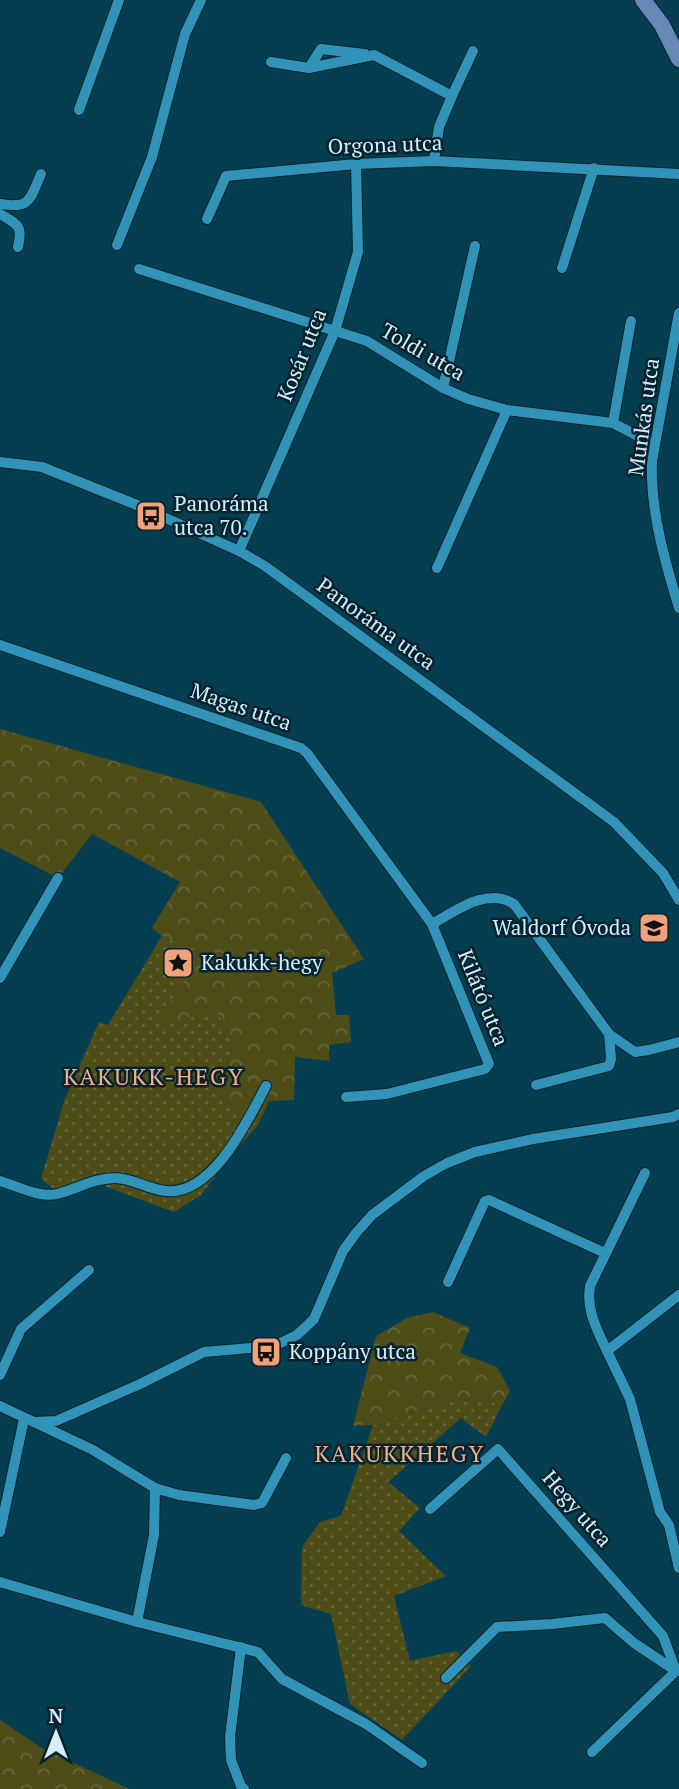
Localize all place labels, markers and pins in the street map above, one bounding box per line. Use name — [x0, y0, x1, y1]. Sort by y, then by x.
place label: Panoráma utca 70. — [174, 489, 269, 541]
bus stop icon: Panoráma utca 70. — [134, 499, 168, 533]
school or university icon: Waldorf Óvoda — [637, 911, 671, 945]
place label: Waldorf Óvoda — [493, 913, 631, 941]
place icon: Kakukk-hegy — [161, 946, 195, 980]
place label: Kakukk-hegy — [201, 948, 323, 976]
bus stop icon: Koppány utca — [249, 1335, 283, 1369]
place label: Koppány utca — [289, 1337, 416, 1365]

